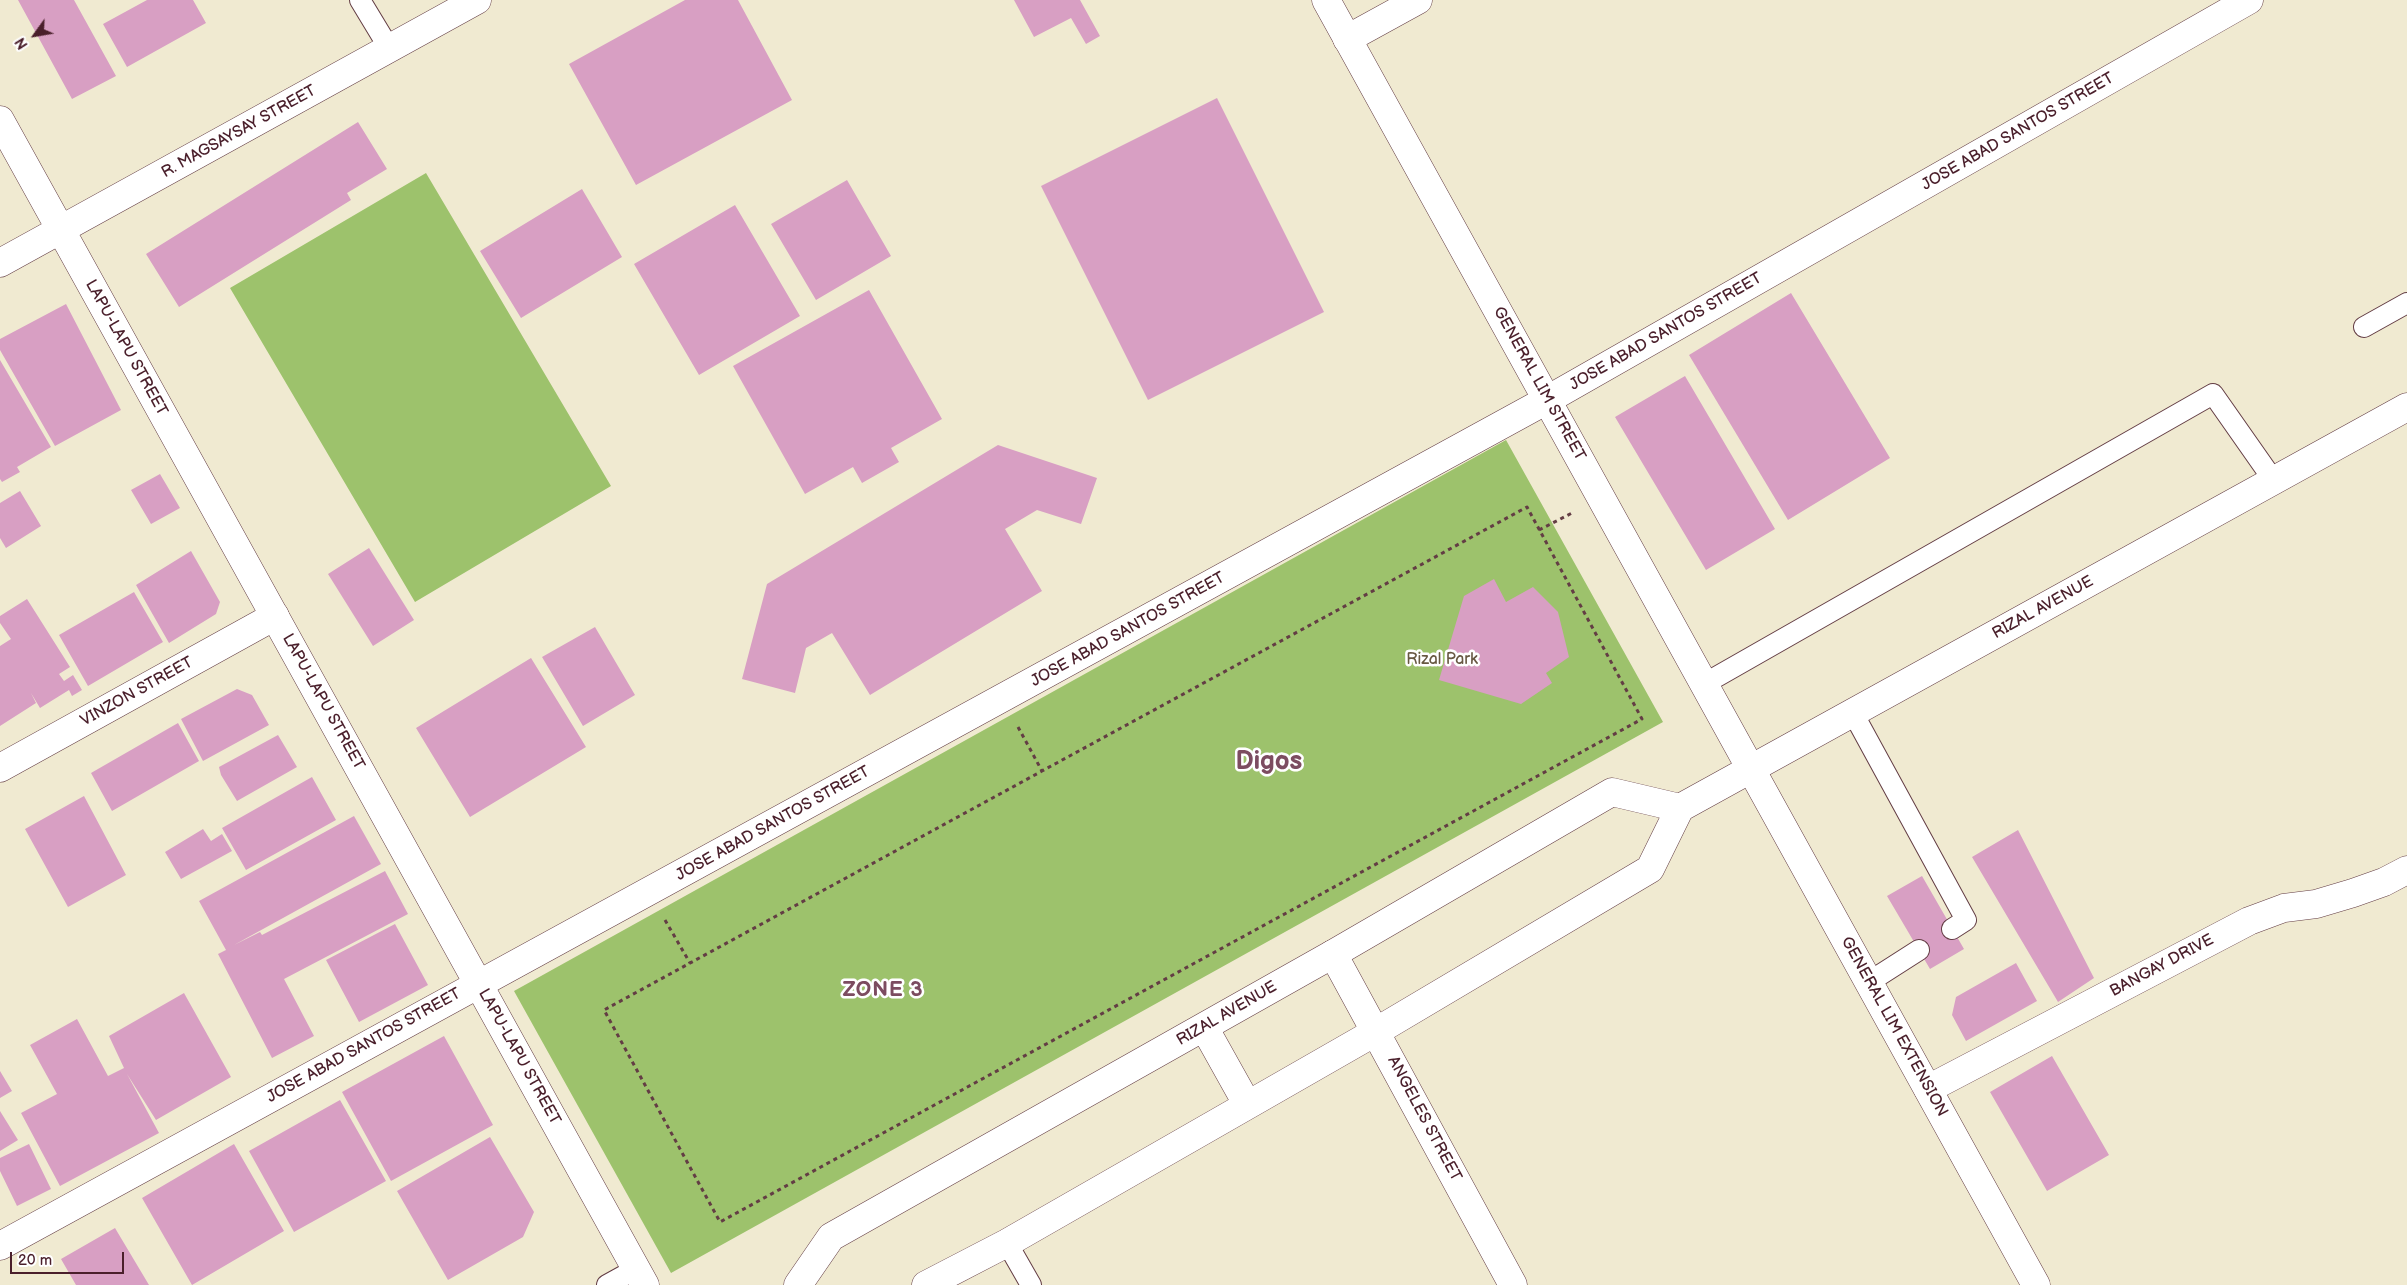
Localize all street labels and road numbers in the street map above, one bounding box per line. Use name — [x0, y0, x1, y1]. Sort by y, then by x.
street label: JOSE ABAD SANTOS STREET — [1918, 69, 2118, 195]
street label: R. MAGSAYSAY STREET — [158, 81, 320, 183]
street label: JOSE ABAD SANTOS STREET — [1566, 269, 1766, 395]
street label: LAPU-LAPU STREET — [81, 277, 171, 419]
street label: GENERAL LIM STREET — [1489, 304, 1589, 464]
street label: JOSE ABAD SANTOS STREET — [1028, 569, 1228, 691]
street label: RIZAL AVENUE — [1989, 572, 2097, 644]
street label: LAPU-LAPU STREET — [278, 631, 368, 773]
street label: VINZON STREET — [77, 653, 197, 731]
street label: JOSE ABAD SANTOS STREET — [673, 763, 873, 885]
street label: BANGAY DRIVE — [2107, 931, 2217, 1001]
street label: GENERAL LIM EXTENSION — [1836, 934, 1952, 1120]
street label: RIZAL AVENUE — [1173, 978, 1281, 1050]
street label: JOSE ABAD SANTOS STREET — [264, 985, 464, 1107]
street label: LAPU-LAPU STREET — [474, 986, 564, 1128]
street label: ANGELES STREET — [1383, 1053, 1465, 1185]

